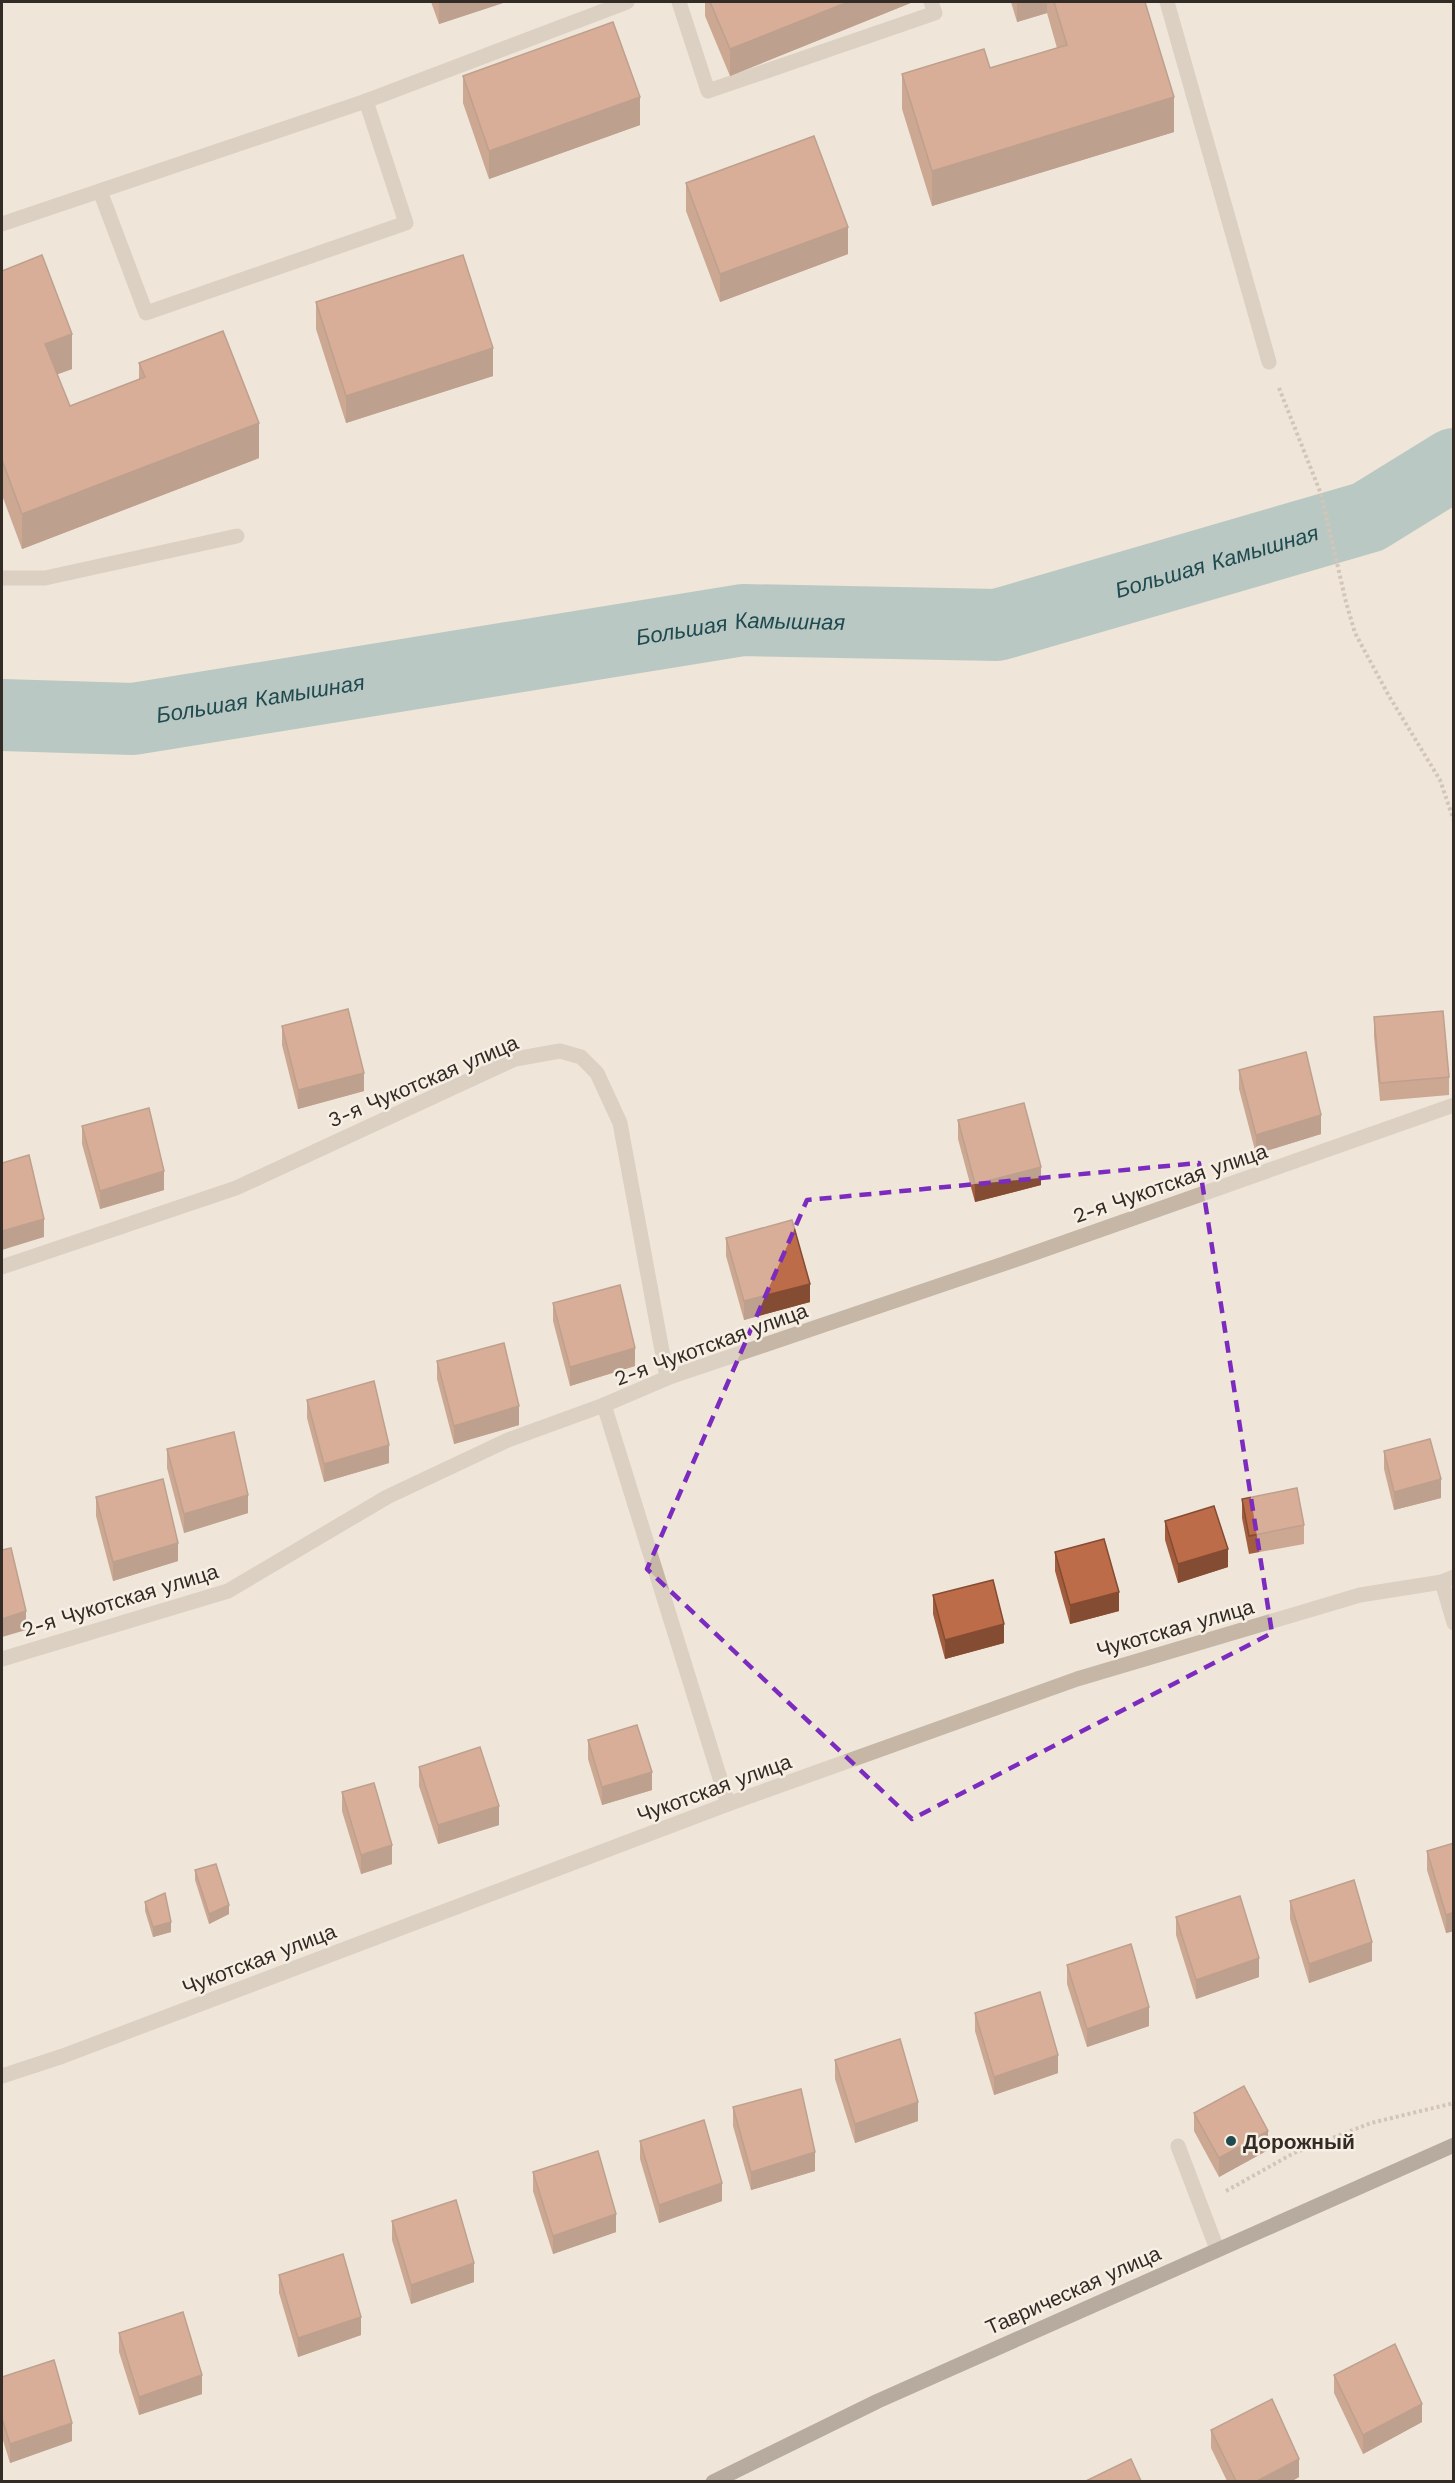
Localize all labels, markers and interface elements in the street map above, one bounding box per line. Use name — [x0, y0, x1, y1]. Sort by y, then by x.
water label: Большая Камышная — [1112, 520, 1322, 602]
water label: Большая Камышная — [634, 607, 846, 650]
water label: Большая Камышная — [154, 669, 366, 728]
street label: 3-я Чукотская улица — [324, 1029, 522, 1132]
street label: 2-я Чукотская улица — [1070, 1138, 1271, 1228]
street label: 2-я Чукотская улица — [611, 1297, 811, 1391]
street label: 2-я Чукотская улица — [19, 1558, 221, 1642]
street label: Чукотская улица — [1093, 1593, 1257, 1662]
street label: Чукотская улица — [633, 1748, 795, 1828]
street label: Чукотская улица — [179, 1918, 340, 2000]
place label: Дорожный — [1243, 2129, 1355, 2154]
marker: Дорожный — [1224, 2134, 1238, 2148]
street label: Таврическая улица — [982, 2240, 1165, 2340]

